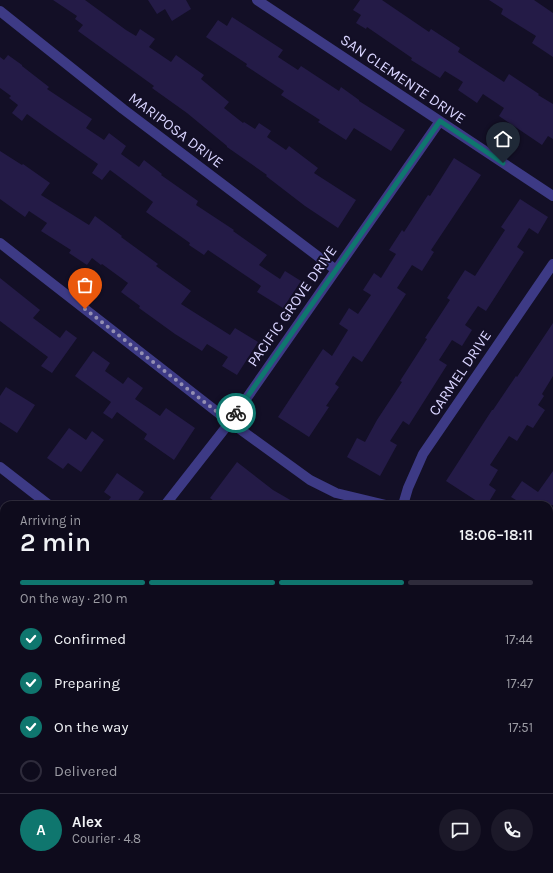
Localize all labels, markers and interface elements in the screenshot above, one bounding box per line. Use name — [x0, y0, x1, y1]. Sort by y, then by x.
street label: SAN CLEMENTE DRIVE — [337, 30, 469, 128]
street label: MARIPOSA DRIVE — [125, 88, 227, 172]
pin — [486, 122, 520, 163]
icon: home — [492, 128, 514, 150]
street label: PACIFIC GROVE DRIVE — [243, 242, 341, 370]
pin — [68, 268, 102, 309]
icon: bag — [74, 274, 96, 296]
street label: CARMEL DRIVE — [425, 327, 495, 419]
courier — [216, 393, 256, 433]
icon: bike — [225, 402, 247, 424]
text: Arriving in — [20, 513, 81, 528]
text: 18:06–18:11 — [459, 526, 533, 544]
text: 2 min — [20, 527, 91, 558]
text: On the way · 210 m — [20, 591, 128, 606]
icon: check — [20, 628, 42, 650]
text: Confirmed — [54, 630, 126, 648]
text: 17:44 — [505, 632, 533, 647]
icon: check — [20, 672, 42, 694]
text: Preparing — [54, 674, 120, 692]
text: 17:47 — [506, 676, 533, 691]
icon: check — [20, 716, 42, 738]
text: On the way — [54, 718, 128, 736]
text: 17:51 — [508, 720, 533, 735]
text: Delivered — [54, 762, 118, 780]
button: chat — [439, 809, 481, 851]
button: phone — [491, 809, 533, 851]
text: Alex — [72, 813, 102, 831]
text: A — [36, 821, 46, 839]
text: Courier · 4.8 — [72, 831, 141, 846]

